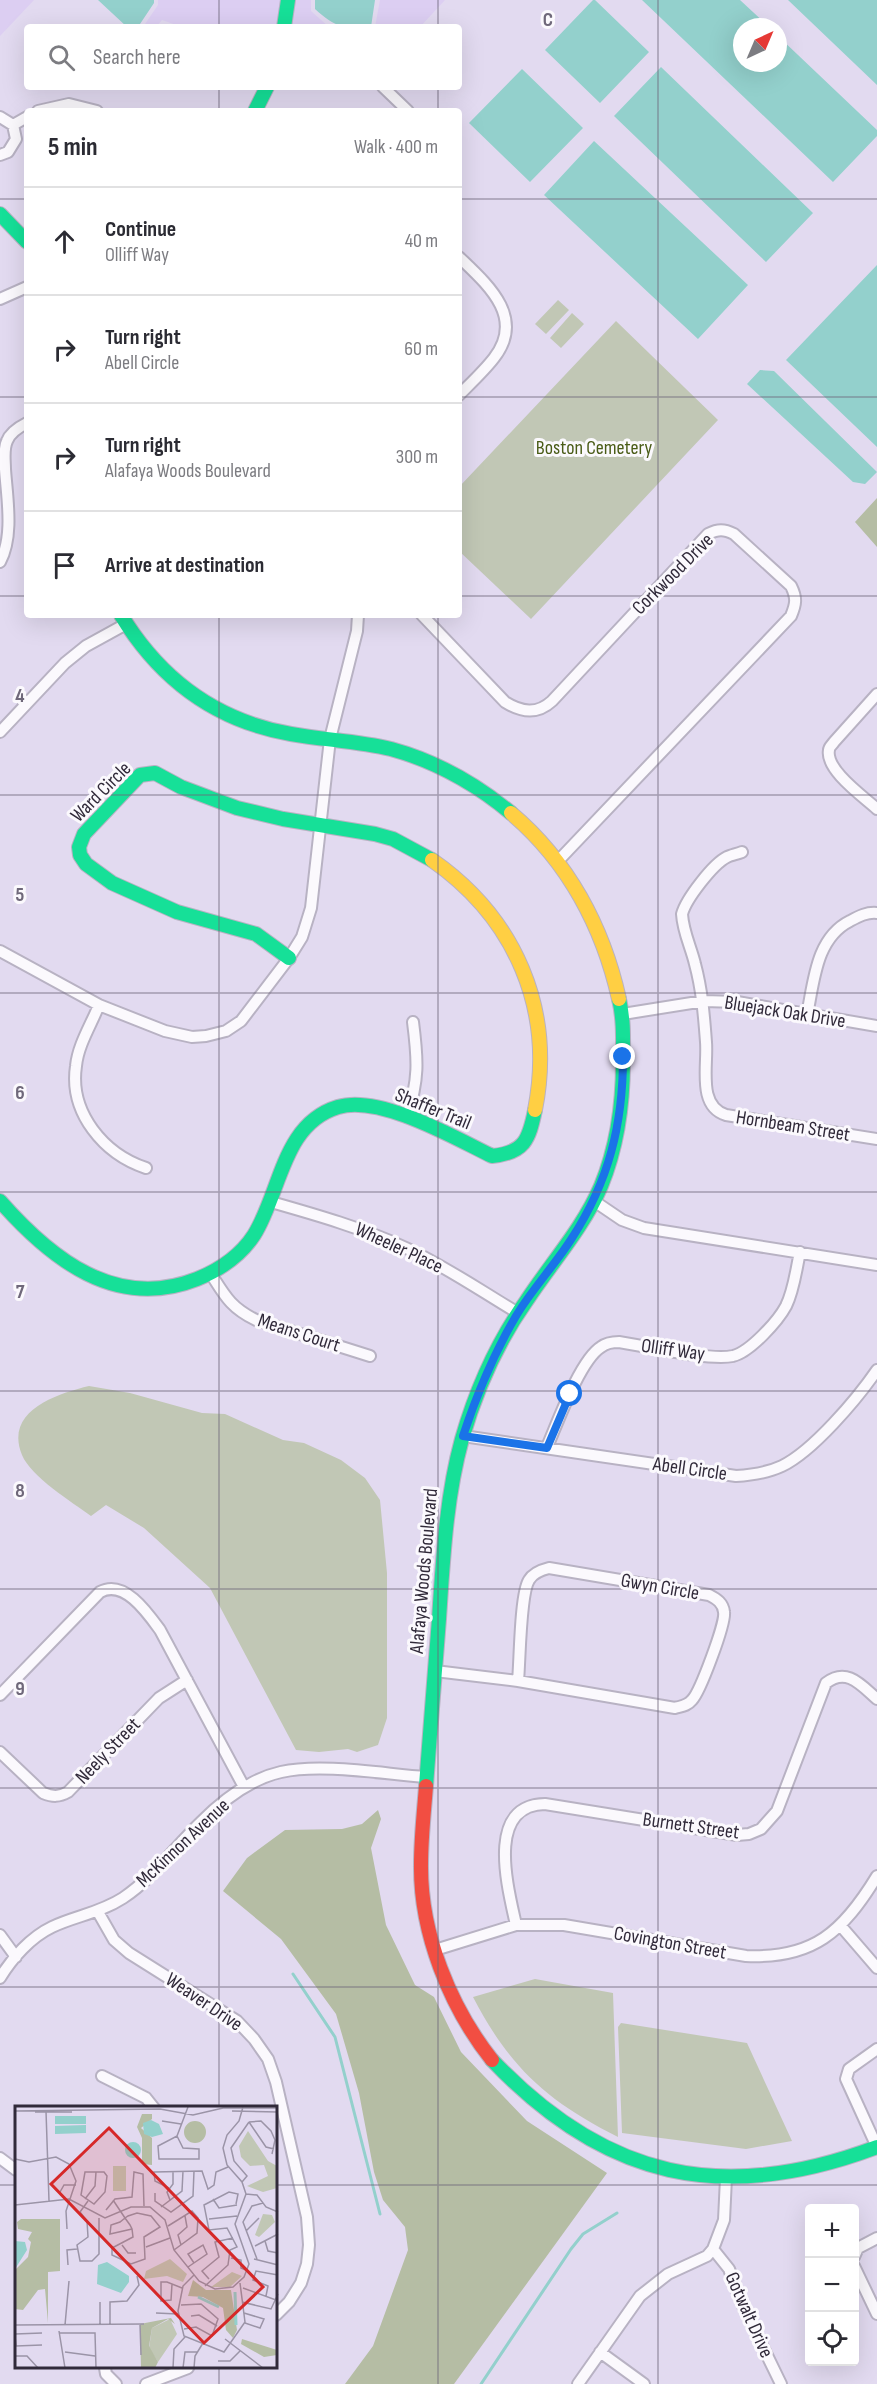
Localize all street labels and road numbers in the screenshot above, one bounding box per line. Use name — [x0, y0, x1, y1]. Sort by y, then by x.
street label: Corkwood Drive — [627, 528, 719, 620]
street label: Ward Circle — [66, 757, 136, 827]
street label: Bluejack Oak Drive — [723, 991, 847, 1033]
street label: Shaffer Trail — [391, 1083, 475, 1135]
street label: Hornbeam Street — [734, 1105, 852, 1147]
street label: Wheeler Place — [351, 1217, 447, 1279]
street label: Means Court — [255, 1308, 343, 1358]
street label: Olliff Way — [640, 1334, 707, 1366]
street label: Abell Circle — [651, 1452, 729, 1486]
street label: Alafaya Woods Boulevard — [405, 1487, 443, 1656]
street label: Gwyn Circle — [619, 1568, 701, 1606]
street label: Neely Street — [71, 1713, 145, 1789]
street label: McKinnon Avenue — [131, 1794, 235, 1892]
street label: Burnett Street — [641, 1807, 741, 1845]
street label: Covington Street — [612, 1921, 728, 1965]
street label: Weaver Drive — [161, 1968, 247, 2036]
street label: Gotwalt Drive — [720, 2269, 778, 2361]

